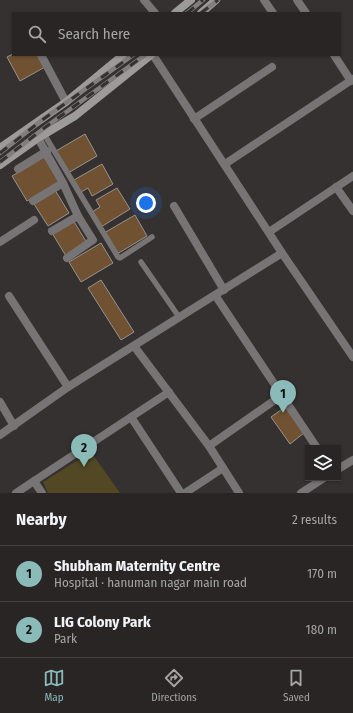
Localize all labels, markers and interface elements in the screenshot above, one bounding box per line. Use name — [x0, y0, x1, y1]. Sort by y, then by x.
search box — [12, 12, 341, 56]
icon: search — [26, 23, 48, 45]
text: Search here — [58, 25, 130, 43]
your location — [136, 193, 156, 213]
pin: 1 — [270, 380, 296, 413]
pin: 2 — [71, 434, 97, 467]
map controls — [305, 445, 341, 481]
button: layers — [305, 445, 341, 481]
text: Nearby — [16, 509, 67, 530]
text: 2 results — [292, 512, 337, 527]
text: Shubham Maternity Centre — [54, 557, 220, 575]
text: 1 — [26, 566, 32, 581]
text: 170 m — [307, 566, 337, 581]
text: Hospital · hanuman nagar main road — [54, 575, 247, 590]
text: LIG Colony Park — [54, 613, 151, 631]
text: 2 — [26, 622, 32, 637]
text: 180 m — [306, 622, 337, 637]
text: Park — [54, 631, 77, 646]
tab: Map — [43, 667, 65, 704]
tab: Directions — [151, 667, 197, 704]
tab: Saved — [283, 667, 310, 704]

